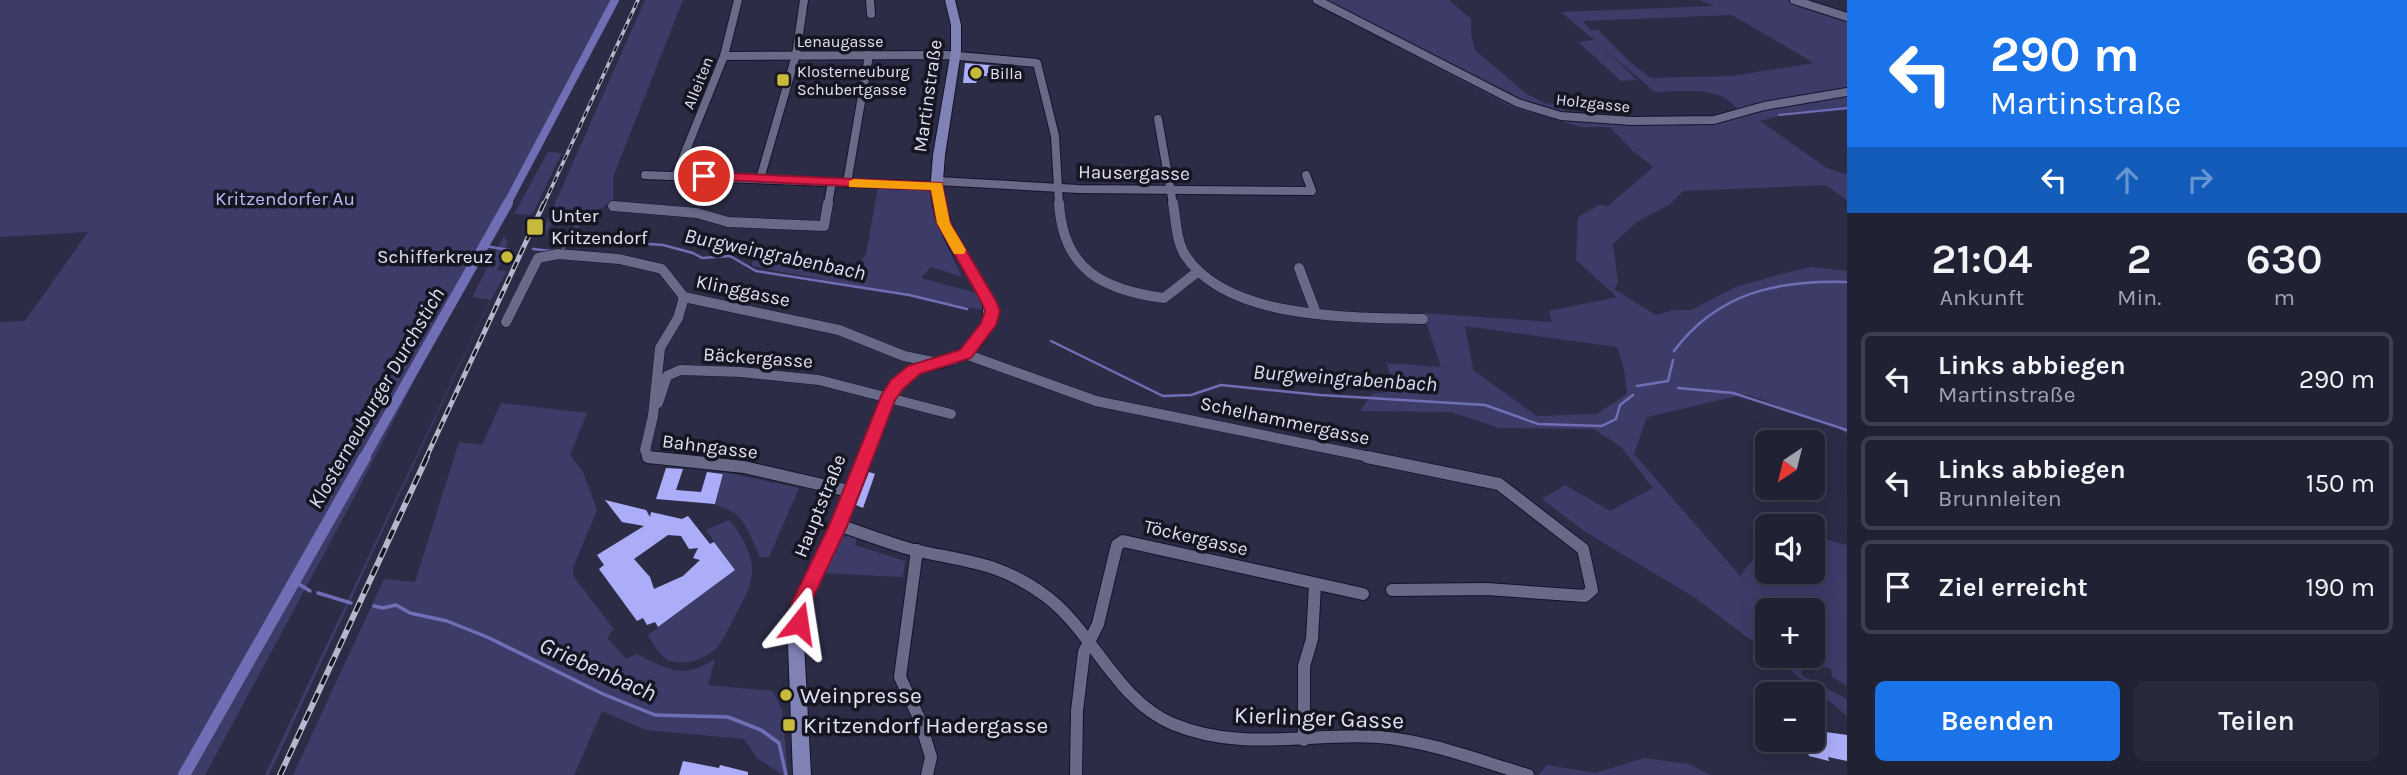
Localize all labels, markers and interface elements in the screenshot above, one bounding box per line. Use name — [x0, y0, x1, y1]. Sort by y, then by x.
text: 290 m — [1990, 26, 2139, 83]
icon: left — [1875, 28, 1966, 119]
street label: Lenaugasse — [797, 32, 883, 51]
street label: Martinstraße — [909, 38, 947, 154]
street label: Alleiten — [679, 54, 717, 112]
place label: Klosterneuburg Schubertgasse — [797, 62, 910, 99]
place label: Billa — [990, 64, 1022, 83]
marker: Billa — [968, 65, 984, 81]
marker: Klosterneuburg Schubertgasse — [775, 72, 791, 88]
text: Martinstraße — [1990, 85, 2181, 122]
street label: Holzgasse — [1555, 90, 1631, 116]
pin — [674, 146, 734, 206]
icon: arrive — [685, 157, 723, 195]
street label: Hausergasse — [1078, 161, 1190, 185]
icon: left — [2035, 161, 2073, 199]
icon: ahead — [2108, 161, 2146, 199]
icon: right — [2181, 161, 2219, 199]
park label: Kritzendorfer Au — [215, 188, 355, 210]
place label: Unter Kritzendorf — [551, 205, 648, 249]
marker: Unter Kritzendorf — [525, 217, 545, 237]
water label: Burgweingrabenbach — [682, 223, 868, 285]
text: 21:04 — [1931, 234, 2033, 284]
text: 2 — [2127, 234, 2152, 284]
text: 630 — [2246, 234, 2323, 284]
place label: Schifferkreuz — [377, 246, 493, 268]
marker: Schifferkreuz — [499, 249, 515, 265]
street label: Klinggasse — [694, 270, 792, 312]
water label: Klosterneuburger Durchstich — [303, 283, 449, 513]
text: Ankunft — [1940, 284, 2024, 311]
text: Min. — [2117, 284, 2161, 311]
text: m — [2273, 284, 2295, 311]
street label: Bäckergasse — [702, 343, 814, 373]
text: Links abbiegen — [1938, 350, 2126, 381]
water label: Burgweingrabenbach — [1252, 360, 1438, 396]
icon: left — [1879, 360, 1917, 398]
text: 290 m — [2299, 364, 2375, 395]
text: Martinstraße — [1938, 381, 2075, 408]
street label: Schelhammergasse — [1198, 392, 1372, 450]
street label: Bahngasse — [661, 430, 759, 464]
north arrow — [1755, 430, 1825, 500]
map controls — [1755, 430, 1825, 752]
street label: Hauptstraße — [789, 451, 851, 561]
text: Links abbiegen — [1938, 454, 2126, 485]
icon: left — [1879, 464, 1917, 502]
text: 150 m — [2306, 468, 2375, 499]
text: Brunnleiten — [1938, 485, 2062, 512]
button: sound — [1755, 514, 1825, 584]
street label: Töckergasse — [1142, 515, 1250, 561]
icon: arrive — [1879, 568, 1917, 606]
text: Ziel erreicht — [1938, 572, 2088, 603]
text: 190 m — [2305, 572, 2375, 603]
position arrow — [762, 586, 836, 660]
button: + — [1755, 598, 1825, 668]
water label: Griebenbach — [535, 631, 661, 707]
button: Beenden — [1875, 681, 2120, 761]
button: Teilen — [2134, 681, 2379, 761]
place label: Weinpresse — [800, 682, 922, 709]
button: − — [1755, 682, 1825, 752]
marker: Weinpresse — [778, 687, 794, 703]
street label: Kierlinger Gasse — [1234, 702, 1404, 734]
place label: Kritzendorf Hadergasse — [803, 712, 1048, 739]
marker: Kritzendorf Hadergasse — [781, 717, 797, 733]

